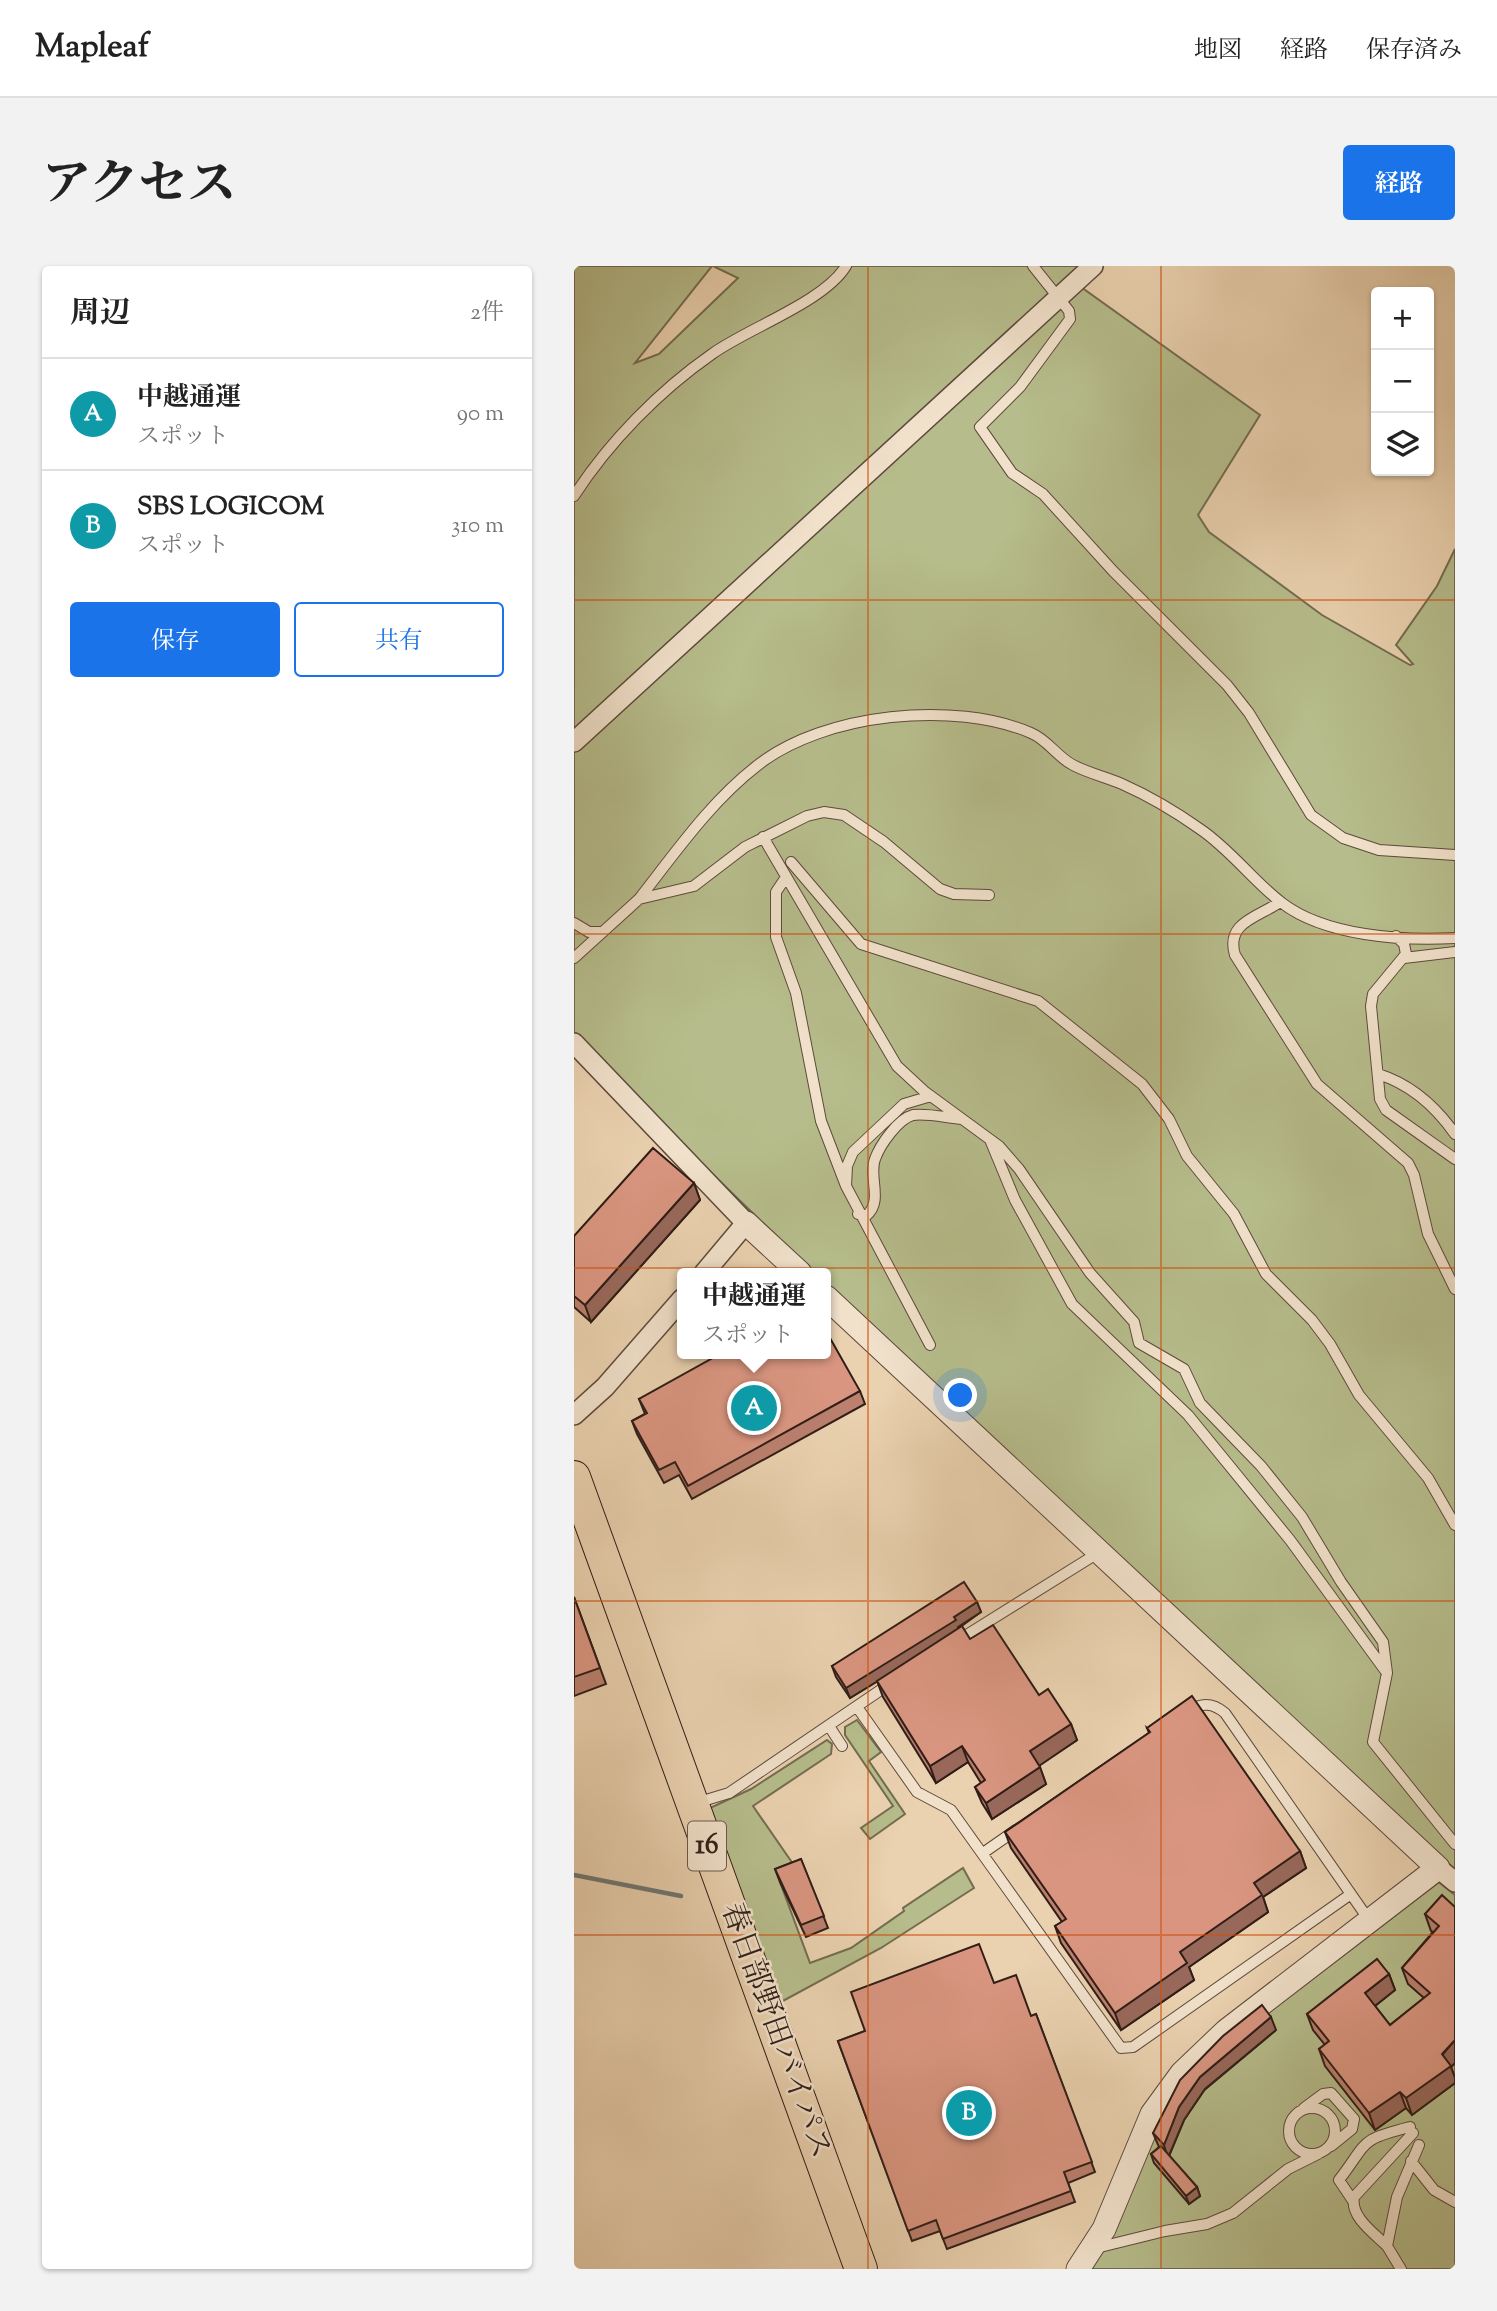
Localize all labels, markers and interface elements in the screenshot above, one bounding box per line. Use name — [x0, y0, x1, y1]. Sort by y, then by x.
text: Mapleaf — [35, 24, 149, 72]
text: 地図 — [1194, 34, 1242, 68]
text: 経路 — [1280, 34, 1328, 68]
text: 保存済み — [1366, 34, 1462, 68]
button: 経路 — [1343, 145, 1455, 220]
text: アクセス — [42, 152, 237, 222]
map controls — [1371, 287, 1434, 476]
button: + — [1371, 287, 1434, 350]
text: 周辺 — [70, 293, 130, 336]
text: 2件 — [470, 297, 504, 330]
button: − — [1371, 350, 1434, 413]
text: 中越通運 — [137, 380, 241, 417]
text: A — [84, 398, 102, 431]
text: 90 m — [457, 398, 504, 431]
button: layers — [1371, 413, 1434, 476]
text: スポット — [137, 421, 229, 454]
text: SBS LOGICOM — [137, 489, 324, 526]
text: B — [86, 510, 100, 543]
text: 310 m — [451, 510, 504, 543]
text: スポット — [137, 530, 229, 563]
button: 保存 — [70, 602, 280, 677]
button: 共有 — [294, 602, 504, 677]
popup — [677, 1268, 831, 1359]
text: 中越通運 — [702, 1279, 806, 1316]
text: スポット — [702, 1320, 794, 1353]
your location — [943, 1378, 977, 1412]
pin: A — [731, 1382, 777, 1434]
road number: 16 — [688, 1822, 726, 1870]
street label: 春日部野田バイパス — [709, 1897, 841, 2165]
pin: B — [946, 2087, 992, 2139]

